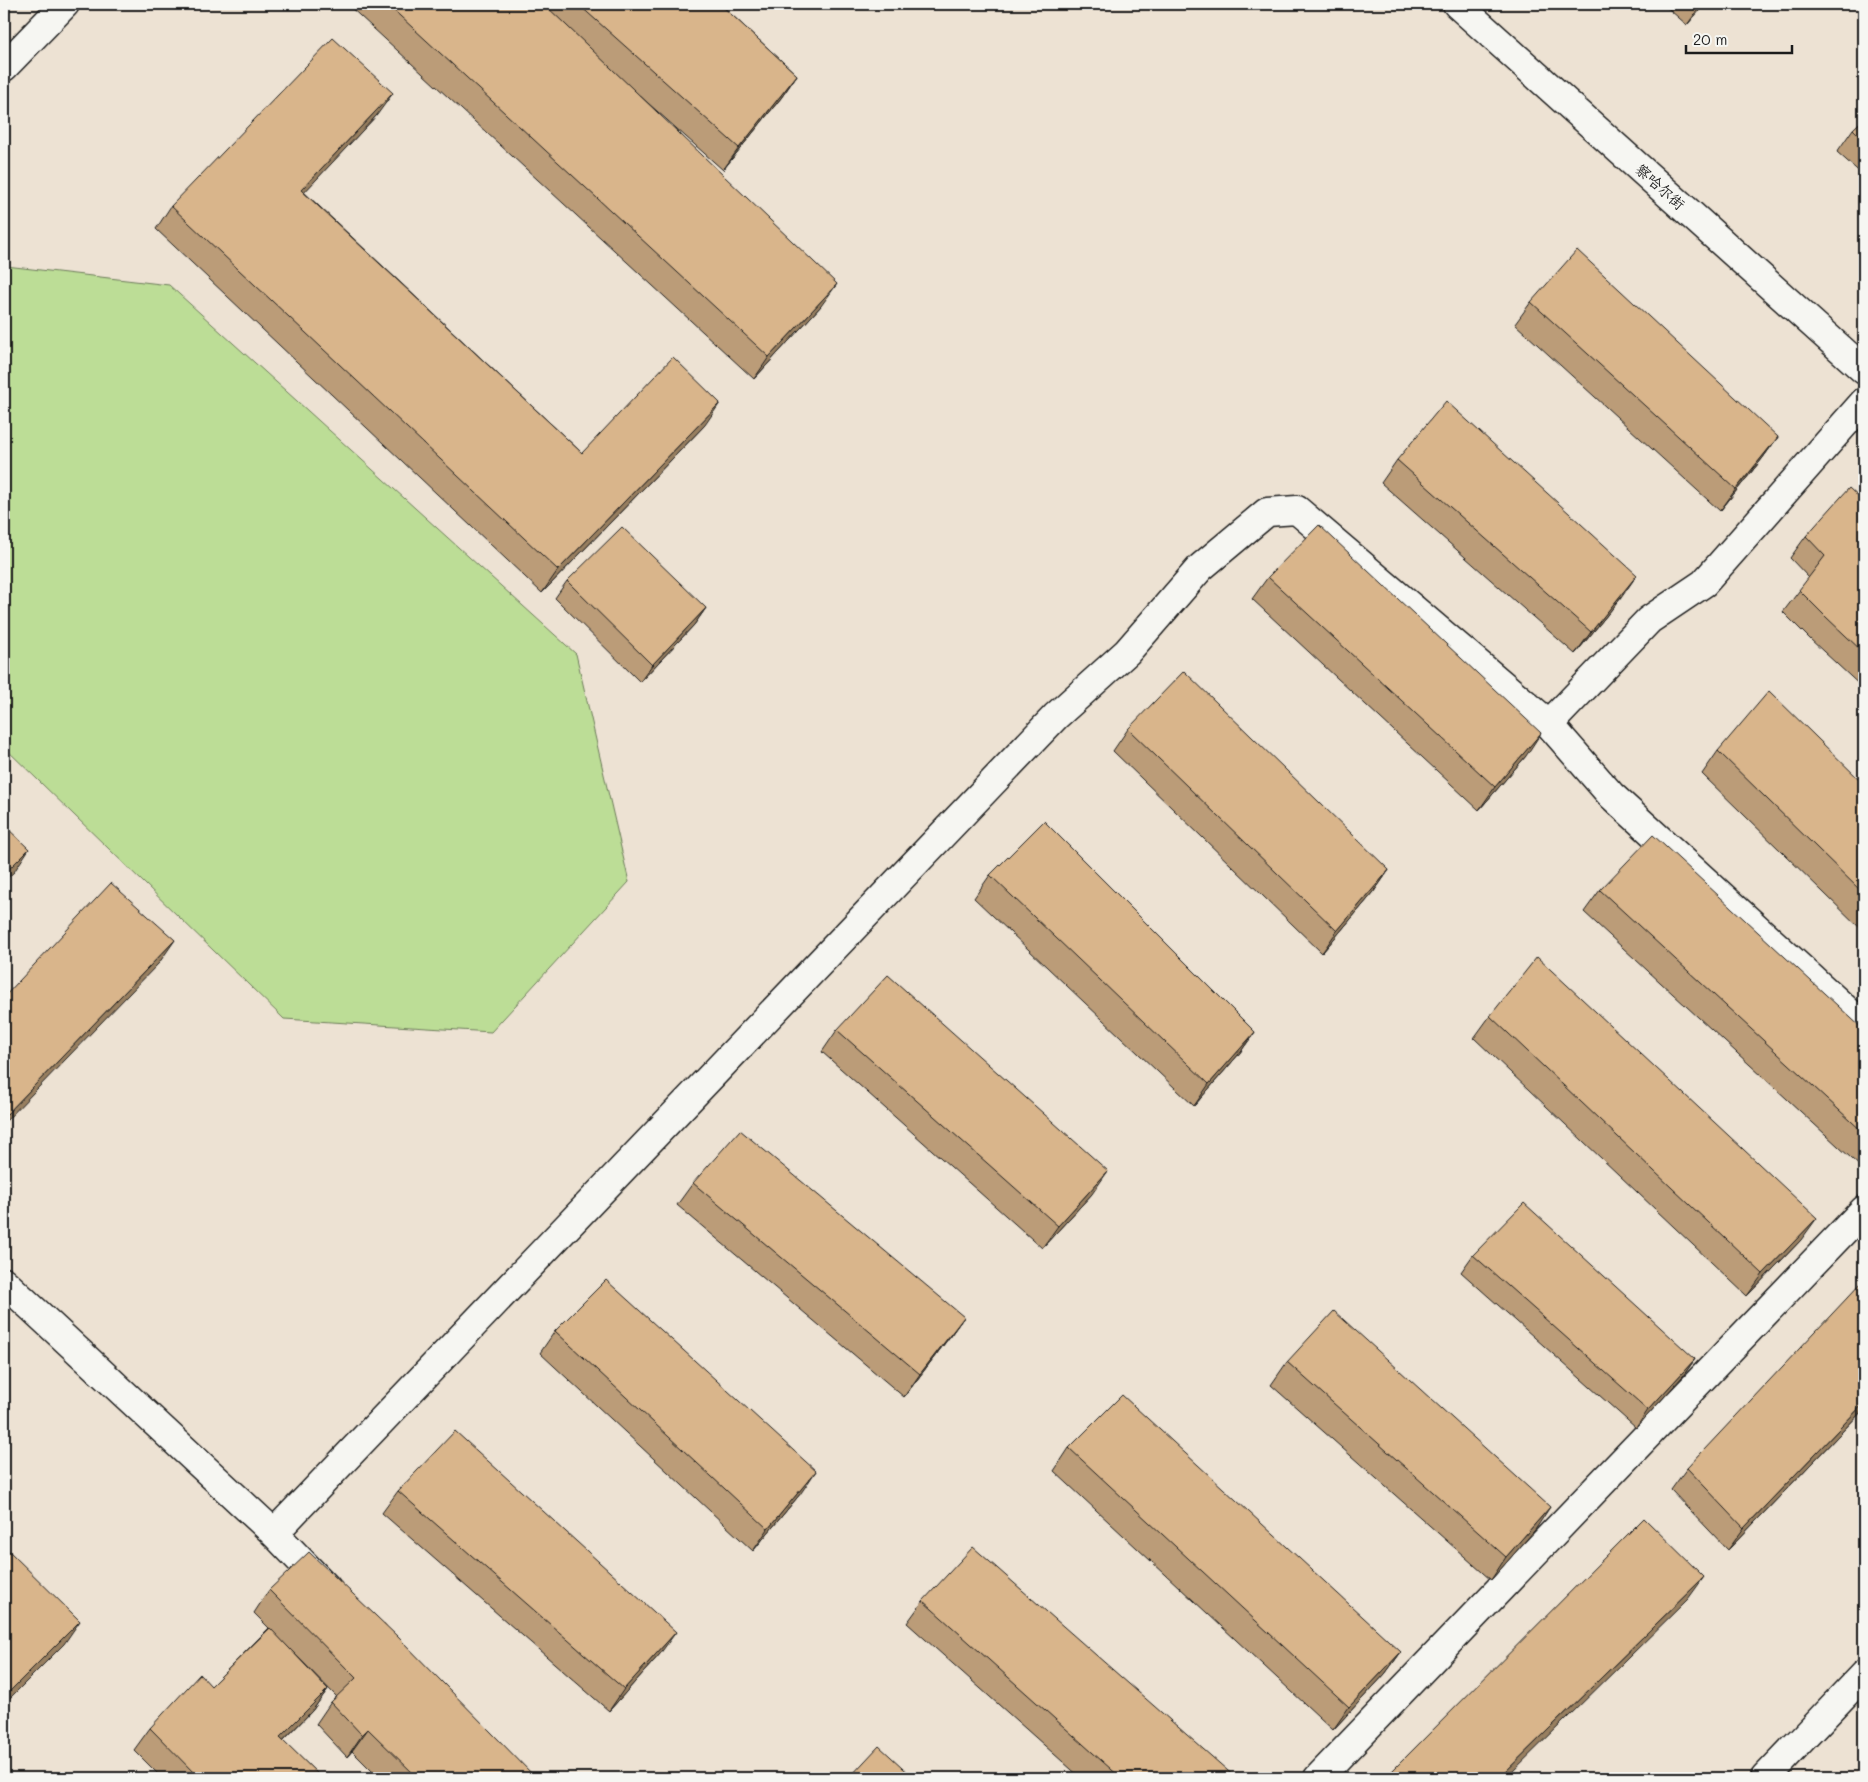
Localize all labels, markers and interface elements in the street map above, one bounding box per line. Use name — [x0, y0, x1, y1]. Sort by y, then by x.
scale bar — [1686, 22, 1792, 54]
text: 20 m — [1693, 29, 1727, 49]
street label: 察哈尔街 — [1632, 159, 1690, 214]

